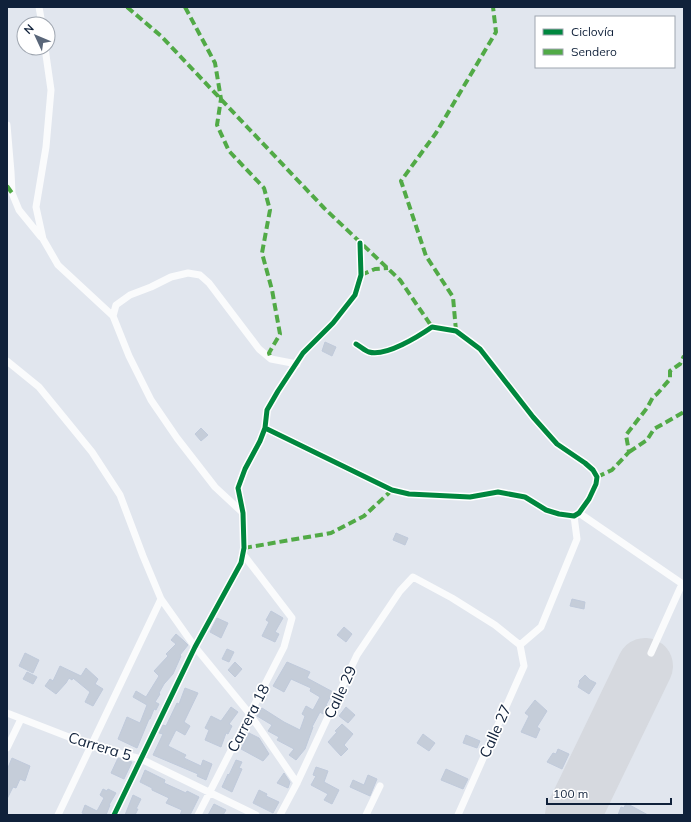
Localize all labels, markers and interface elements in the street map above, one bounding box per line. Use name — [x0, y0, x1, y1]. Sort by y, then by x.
north arrow — [16, 16, 56, 56]
legend — [535, 16, 675, 68]
text: N — [21, 21, 37, 37]
text: Ciclovía — [571, 24, 614, 39]
text: Sendero — [571, 44, 617, 59]
street label: Calle 29 — [320, 663, 360, 721]
street label: Carrera 18 — [223, 681, 273, 755]
street label: Calle 27 — [475, 701, 515, 761]
street label: Carrera 5 — [66, 727, 134, 765]
scale bar — [547, 780, 671, 806]
text: 100 m — [553, 786, 588, 801]

